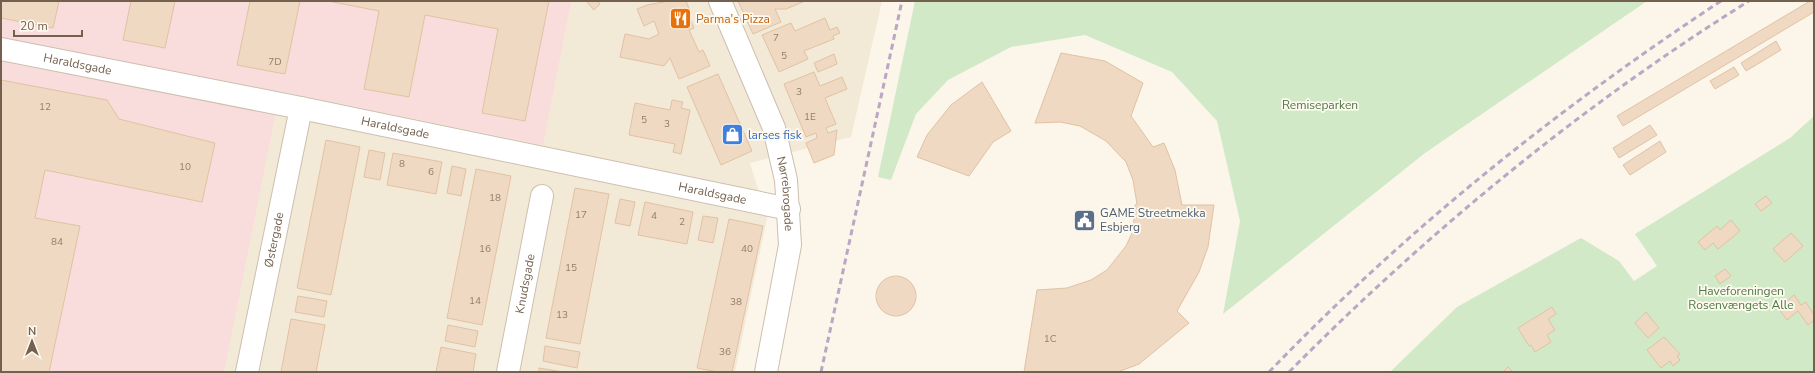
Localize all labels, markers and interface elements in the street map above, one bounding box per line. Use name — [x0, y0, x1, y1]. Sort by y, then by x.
restaurant icon: Parma's Pizza — [668, 6, 694, 32]
place label: Parma's Pizza — [696, 11, 770, 27]
scale bar — [14, 12, 82, 38]
text: 20 m — [20, 18, 48, 34]
house number: 7 — [773, 31, 779, 45]
house number: 5 — [781, 49, 787, 63]
street label: Haraldsgade — [42, 50, 113, 79]
house number: 7D — [268, 55, 282, 69]
house number: 3 — [796, 85, 802, 99]
park label: Remiseparken — [1282, 97, 1358, 113]
house number: 12 — [39, 100, 51, 114]
house number: 1E — [804, 110, 816, 124]
street label: Haraldsgade — [360, 113, 431, 142]
house number: 5 — [641, 113, 647, 127]
house number: 3 — [664, 117, 670, 131]
shop icon: larses fisk — [720, 122, 746, 148]
place label: larses fisk — [748, 127, 803, 143]
street label: Nørrebrogade — [773, 155, 797, 232]
house number: 8 — [399, 157, 405, 171]
house number: 10 — [179, 160, 191, 174]
house number: 6 — [428, 165, 434, 179]
street label: Haraldsgade — [677, 178, 748, 208]
house number: 18 — [489, 191, 501, 205]
place label: GAME Streetmekka Esbjerg — [1100, 205, 1206, 235]
public building icon: GAME Streetmekka Esbjerg — [1072, 207, 1098, 233]
house number: 17 — [575, 208, 587, 222]
house number: 4 — [651, 209, 657, 223]
street label: Østergade — [261, 210, 288, 269]
house number: 2 — [679, 215, 685, 229]
house number: 84 — [51, 235, 63, 249]
house number: 16 — [479, 242, 491, 256]
house number: 40 — [741, 242, 753, 256]
street label: Knudsgade — [511, 252, 539, 315]
house number: 15 — [565, 261, 577, 275]
park label: Haveforeningen Rosenvængets Alle — [1688, 283, 1794, 313]
house number: 14 — [469, 294, 481, 308]
house number: 38 — [730, 295, 742, 309]
house number: 13 — [556, 308, 568, 322]
north arrow — [12, 321, 52, 361]
text: N — [28, 324, 36, 339]
house number: 1C — [1044, 332, 1057, 346]
house number: 36 — [719, 345, 731, 359]

